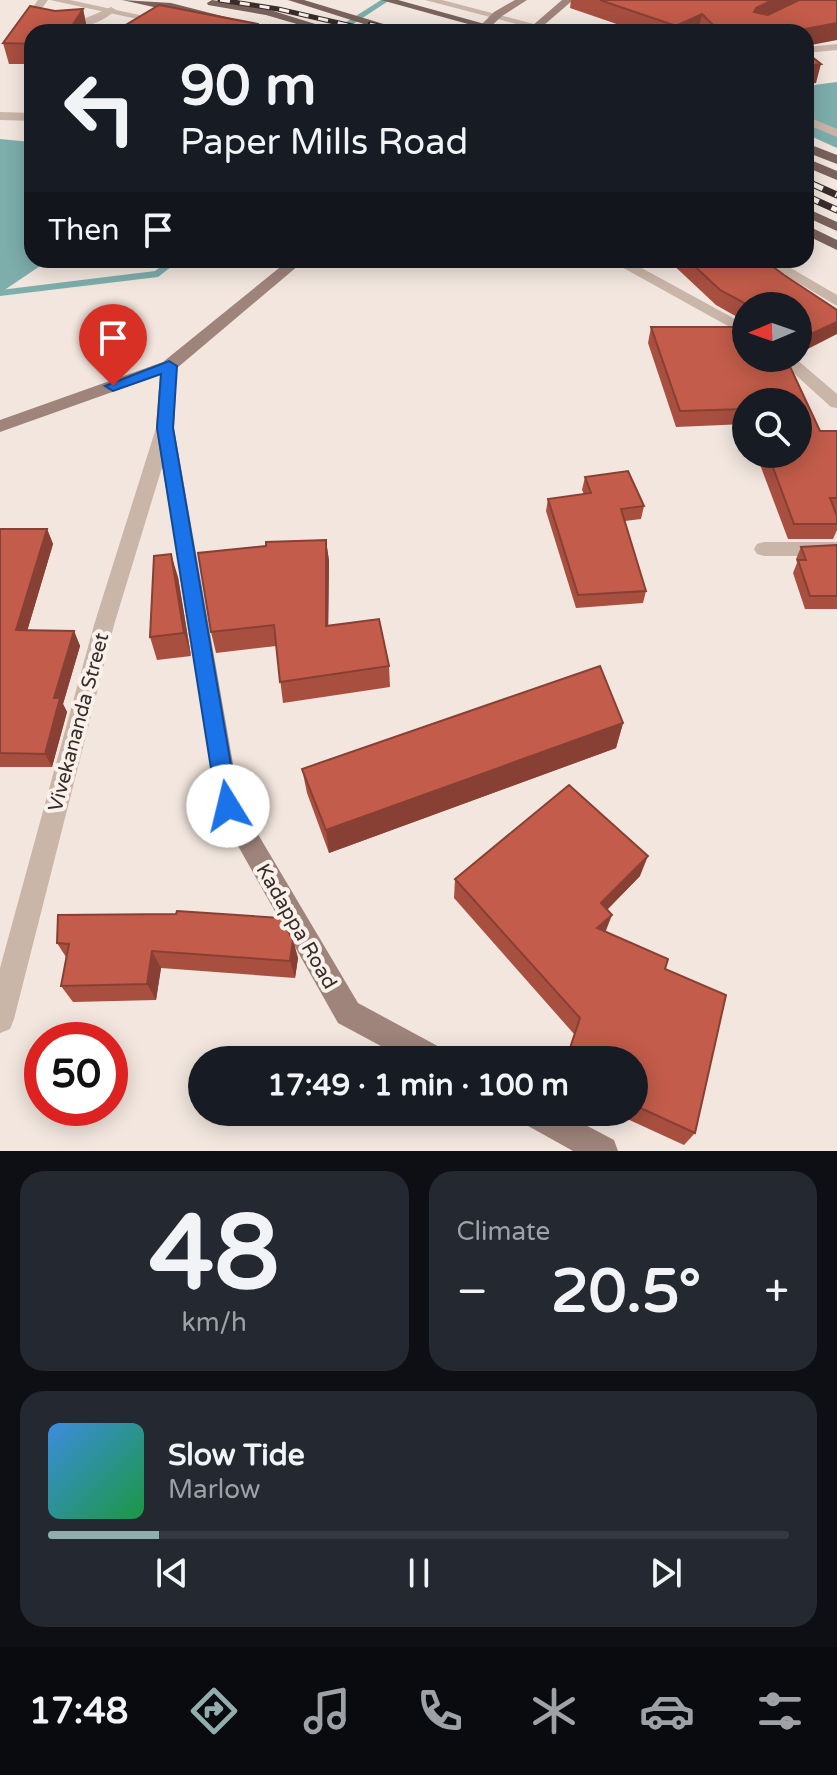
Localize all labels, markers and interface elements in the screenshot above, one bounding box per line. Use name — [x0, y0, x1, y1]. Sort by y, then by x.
text: 90 m — [180, 53, 316, 120]
icon: left — [48, 56, 152, 160]
text: Paper Mills Road — [180, 121, 468, 164]
icon: arrive — [136, 208, 180, 252]
text: Then — [48, 212, 120, 249]
north arrow — [732, 292, 812, 372]
map controls — [732, 292, 812, 468]
pin — [79, 304, 147, 386]
icon: arrive — [91, 316, 135, 360]
button: search — [732, 388, 812, 468]
street label: Vivekananda Street — [44, 630, 114, 814]
position arrow — [186, 764, 270, 848]
street label: Kadappa Road — [251, 860, 342, 993]
speed limit sign: 50 — [24, 1022, 128, 1126]
text: 17:49 · 1 min · 100 m — [267, 1067, 569, 1104]
text: 48 — [149, 1192, 280, 1317]
text: Climate — [457, 1216, 550, 1247]
text: 20.5° — [551, 1256, 701, 1328]
text: − — [457, 1266, 488, 1319]
text: + — [764, 1266, 789, 1319]
text: km/h — [182, 1307, 247, 1338]
text: Slow Tide — [168, 1437, 305, 1474]
text: Marlow — [168, 1474, 260, 1505]
icon: previous — [150, 1551, 194, 1595]
icon: pause — [397, 1551, 441, 1595]
icon: next — [644, 1551, 688, 1595]
icon: directions — [186, 1683, 242, 1739]
icon: music — [299, 1683, 355, 1739]
icon: phone — [412, 1683, 468, 1739]
icon: climate — [526, 1683, 582, 1739]
icon: car — [639, 1683, 695, 1739]
icon: filters — [752, 1683, 808, 1739]
text: 17:48 — [29, 1690, 128, 1733]

